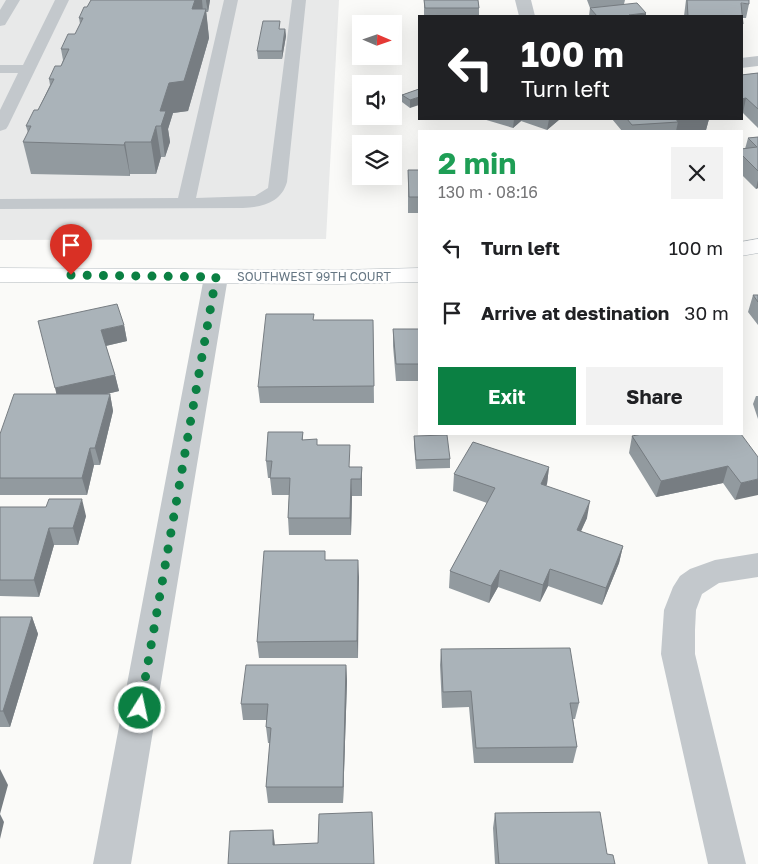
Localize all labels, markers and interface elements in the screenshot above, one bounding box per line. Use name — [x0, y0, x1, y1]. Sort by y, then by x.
north arrow — [352, 15, 402, 65]
map controls — [352, 15, 402, 185]
text: 100 m — [521, 33, 624, 75]
icon: left — [438, 35, 503, 100]
button: sound — [352, 75, 402, 125]
text: Turn left — [521, 75, 610, 102]
button: layers — [352, 135, 402, 185]
text: 2 min — [438, 145, 516, 181]
button: close — [671, 147, 723, 199]
text: 130 m · 08:16 — [438, 182, 538, 202]
pin — [50, 224, 92, 275]
icon: arrive — [57, 231, 85, 259]
icon: left — [438, 234, 466, 262]
text: Turn left — [481, 236, 560, 259]
text: 100 m — [669, 236, 723, 259]
street label: SOUTHWEST 99TH COURT — [237, 269, 392, 284]
icon: arrive — [438, 299, 466, 327]
text: Arrive at destination — [481, 301, 669, 324]
text: 30 m — [684, 301, 729, 324]
button: Exit — [438, 367, 576, 425]
button: Share — [586, 367, 723, 425]
position arrow — [113, 681, 165, 733]

